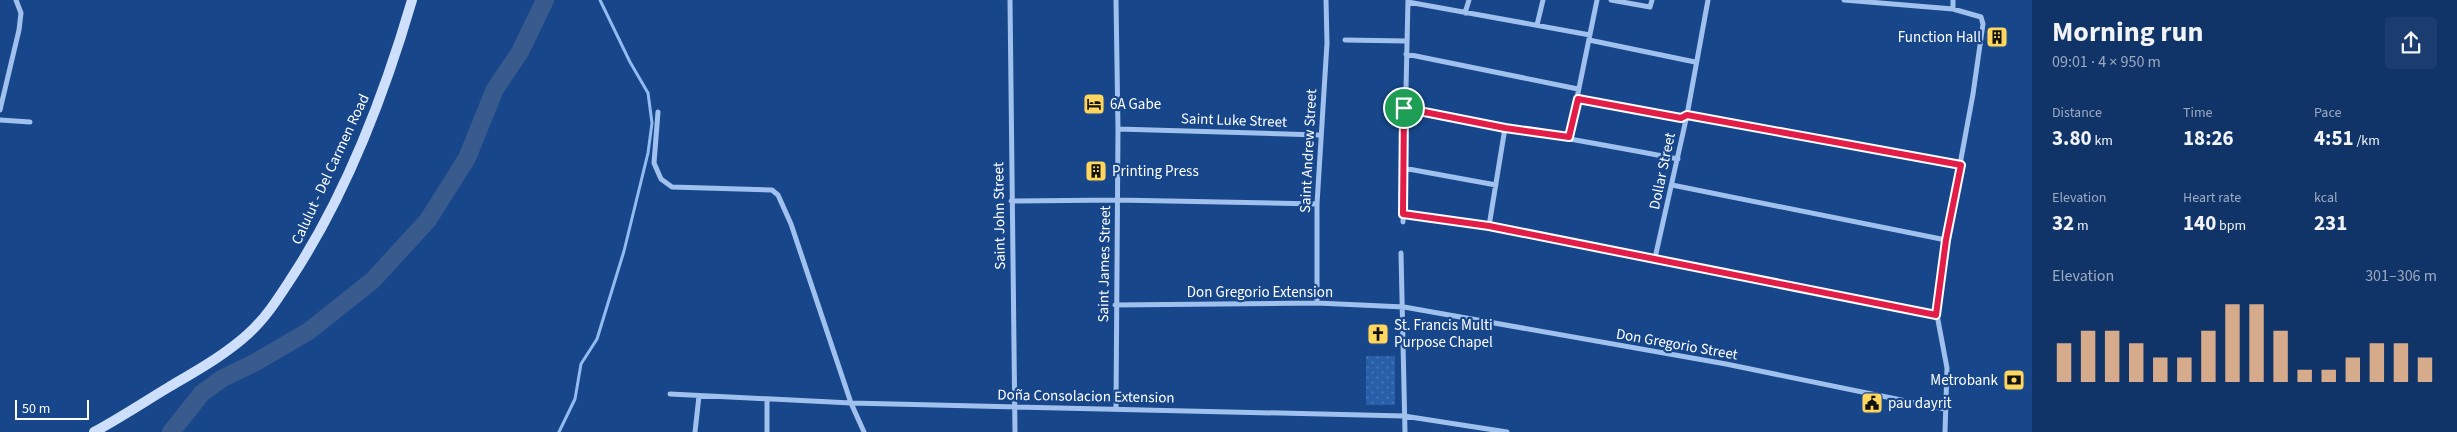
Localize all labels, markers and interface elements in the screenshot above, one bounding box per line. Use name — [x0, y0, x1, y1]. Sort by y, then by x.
text: Morning run — [2052, 12, 2203, 52]
button: share — [2385, 17, 2437, 69]
building icon: Function Hall — [1985, 25, 2009, 49]
place label: Function Hall — [1898, 27, 1981, 48]
text: 09:01 · 4 × 950 m — [2052, 51, 2161, 73]
pin — [1383, 87, 1425, 129]
street label: Saint Andrew Street — [1295, 88, 1322, 214]
street label: Calulut - Del Carmen Road — [286, 90, 375, 248]
hotel icon: 6A Gabe — [1082, 92, 1106, 116]
place label: 6A Gabe — [1110, 94, 1161, 115]
icon: arrive — [1390, 94, 1418, 122]
text: Distance — [2052, 103, 2102, 123]
text: Time — [2183, 103, 2213, 123]
text: Pace — [2314, 103, 2341, 123]
street label: Saint Luke Street — [1181, 108, 1287, 133]
text: 3.80 — [2052, 123, 2092, 153]
text: 18:26 — [2183, 123, 2234, 153]
text: 4:51 — [2314, 123, 2354, 153]
street label: Dollar Street — [1644, 131, 1681, 212]
text: km — [2092, 131, 2113, 151]
text: /km — [2354, 131, 2380, 151]
building icon: Printing Press — [1084, 159, 1108, 183]
place label: Printing Press — [1112, 161, 1199, 182]
street label: Saint John Street — [988, 162, 1011, 270]
text: Elevation — [2052, 188, 2107, 208]
text: Heart rate — [2183, 188, 2241, 208]
text: kcal — [2314, 188, 2338, 208]
street label: Saint James Street — [1093, 205, 1116, 323]
text: 32 — [2052, 208, 2074, 238]
text: 140 — [2183, 208, 2216, 238]
text: 231 — [2314, 208, 2347, 238]
text: m — [2074, 216, 2089, 236]
text: bpm — [2216, 216, 2246, 236]
text: Elevation — [2052, 265, 2114, 287]
text: 301–306 m — [2365, 265, 2437, 287]
street label: Don Gregorio Extension — [1187, 282, 1333, 303]
place label: St. Francis Multi Purpose Chapel — [1394, 315, 1493, 353]
church icon: St. Francis Multi Purpose Chapel — [1366, 322, 1390, 346]
street label: Don Gregorio Street — [1614, 323, 1739, 366]
bank icon: Metrobank — [2002, 368, 2026, 392]
place label: Metrobank — [1930, 370, 1999, 391]
street label: Doña Consolacion Extension — [997, 384, 1175, 409]
public building icon: pau dayrit — [1860, 391, 1884, 415]
place label: pau dayrit — [1888, 393, 1952, 414]
scale bar — [15, 397, 89, 420]
text: 50 m — [22, 399, 50, 419]

